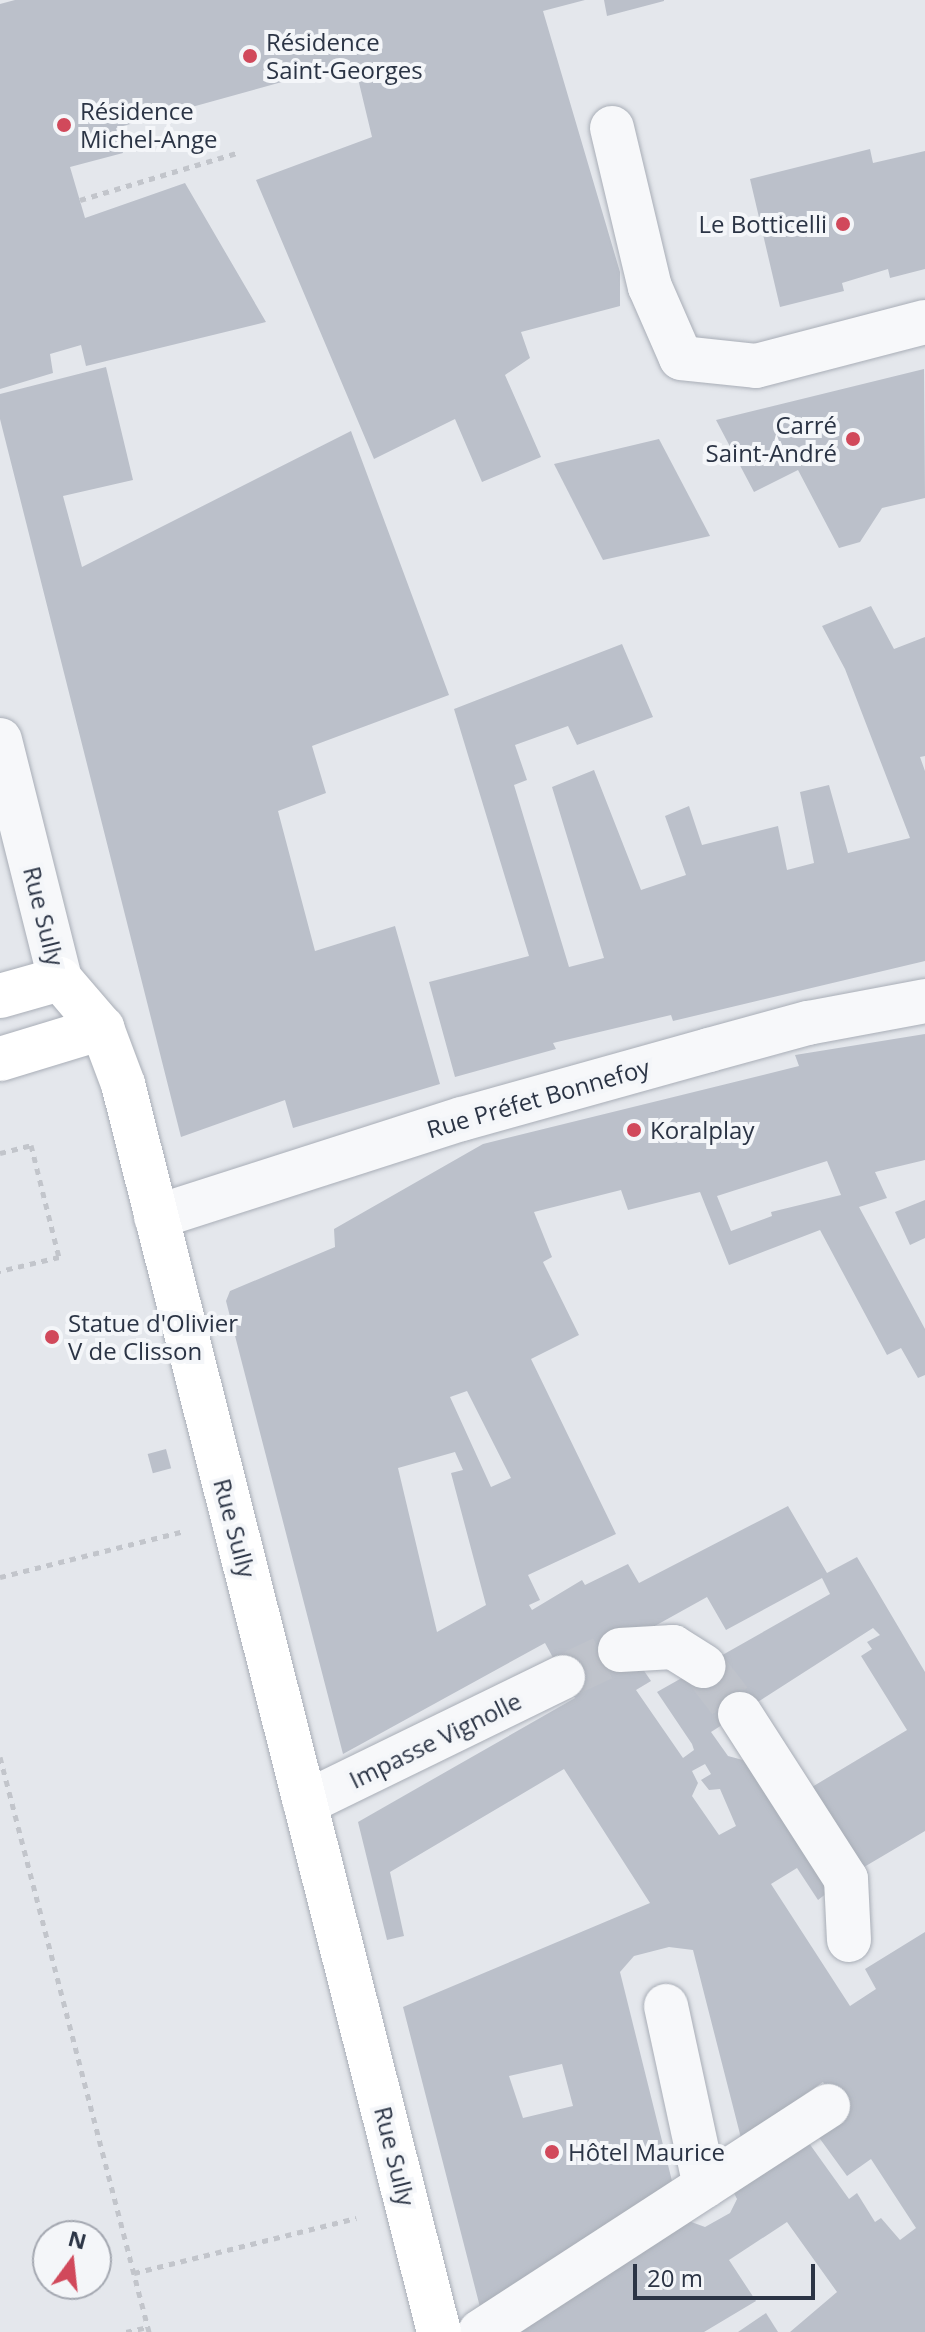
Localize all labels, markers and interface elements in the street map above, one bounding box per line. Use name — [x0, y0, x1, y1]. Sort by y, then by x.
place label: Résidence Saint-Georges — [266, 28, 423, 84]
marker: Résidence Saint-Georges — [241, 47, 259, 65]
place label: Résidence Michel-Ange — [80, 97, 218, 153]
marker: Résidence Michel-Ange — [55, 116, 73, 134]
place label: Le Botticelli — [699, 210, 827, 238]
marker: Le Botticelli — [834, 215, 852, 233]
place label: Carré Saint-André — [706, 411, 837, 467]
marker: Carré Saint-André — [844, 430, 862, 448]
street label: Rue Sully — [18, 863, 70, 969]
street label: Rue Préfet Bonnefoy — [423, 1052, 653, 1144]
place label: Koralplay — [650, 1116, 754, 1144]
marker: Koralplay — [625, 1121, 643, 1139]
place label: Statue d'Olivier V de Clisson — [68, 1309, 238, 1365]
marker: Statue d'Olivier V de Clisson — [43, 1328, 61, 1346]
street label: Rue Sully — [208, 1475, 262, 1581]
street label: Impasse Vignolle — [344, 1686, 526, 1794]
street label: Rue Sully — [369, 2103, 421, 2209]
place label: Hôtel Maurice — [568, 2138, 725, 2166]
marker: Hôtel Maurice — [543, 2143, 561, 2161]
north arrow — [32, 2220, 112, 2300]
text: N — [65, 2222, 90, 2256]
scale bar — [637, 2248, 819, 2298]
text: 20 m — [647, 2261, 703, 2294]

